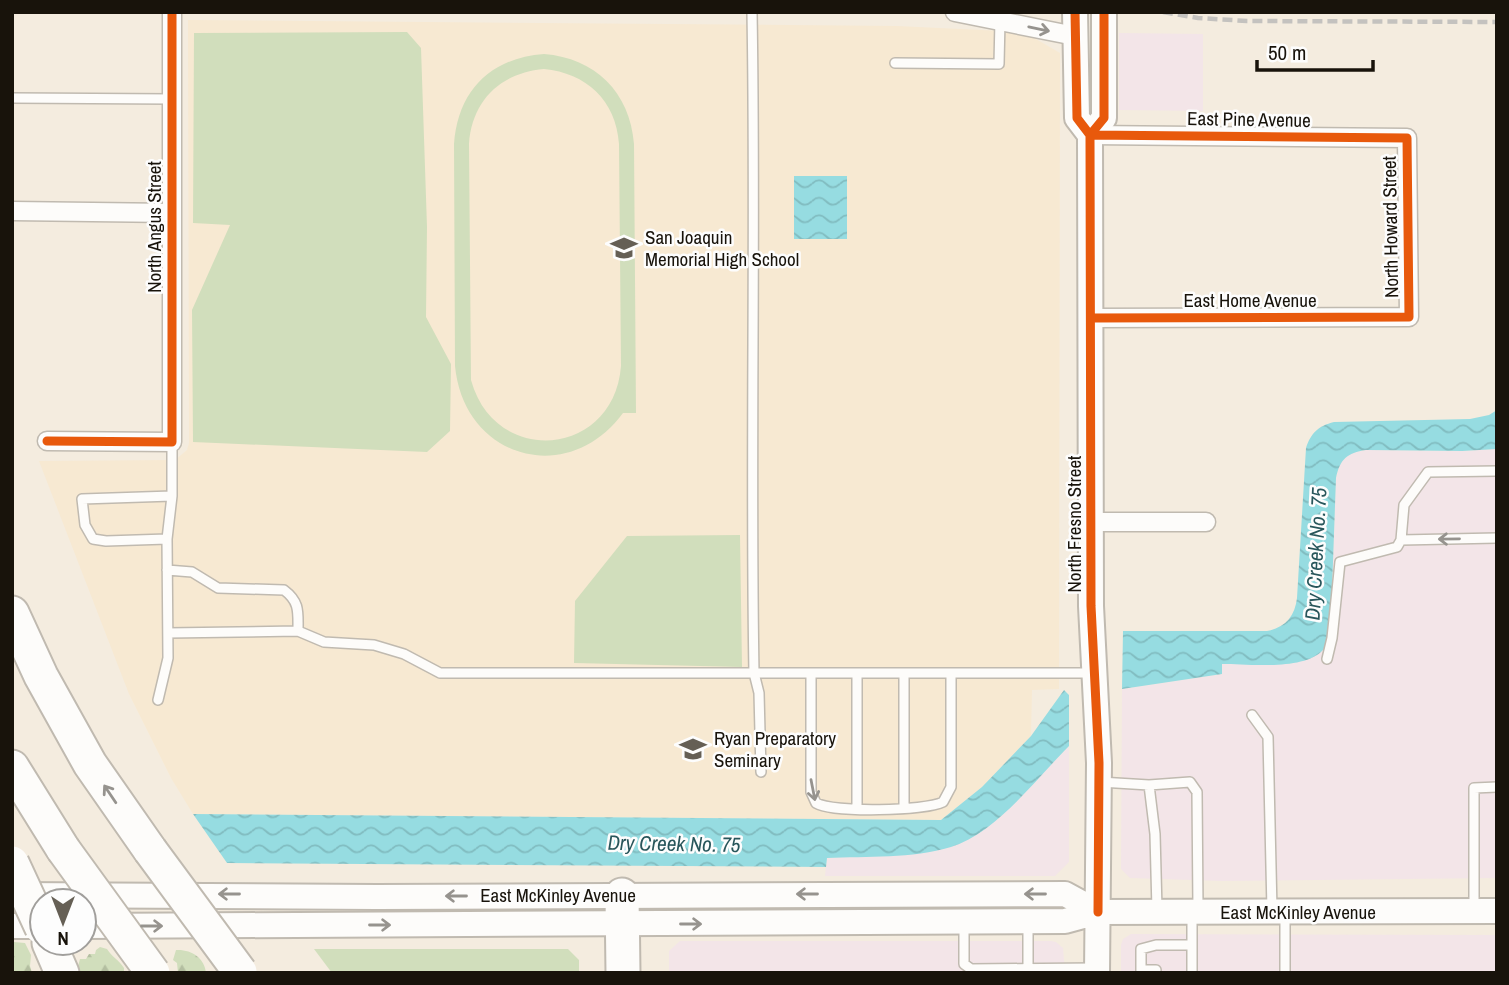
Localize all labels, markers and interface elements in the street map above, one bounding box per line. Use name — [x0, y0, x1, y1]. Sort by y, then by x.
one-way arrow — [1027, 22, 1050, 36]
scale bar — [1257, 28, 1372, 72]
text: 50 m — [1268, 38, 1306, 67]
street label: East Pine Avenue — [1187, 105, 1311, 133]
street label: North Howard Street — [1376, 155, 1404, 298]
street label: North Angus Street — [141, 161, 167, 293]
place label: San Joaquin Memorial High School — [645, 224, 799, 272]
school or university icon: San Joaquin Memorial High School — [609, 233, 639, 263]
street label: East Home Avenue — [1183, 287, 1317, 313]
street label: North Fresno Street — [1061, 455, 1087, 592]
water label: Dry Creek No. 75 — [1298, 486, 1333, 621]
one-way arrow — [1437, 532, 1460, 545]
place label: Ryan Preparatory Seminary — [714, 725, 836, 773]
school or university icon: Ryan Preparatory Seminary — [678, 734, 708, 764]
one-way arrow — [806, 778, 820, 801]
one-way arrow — [103, 785, 117, 805]
water label: Dry Creek No. 75 — [607, 828, 741, 859]
street label: East McKinley Avenue — [480, 882, 636, 908]
north arrow — [28, 887, 98, 957]
one-way arrow — [217, 887, 240, 901]
one-way arrow — [796, 887, 819, 901]
one-way arrow — [1023, 887, 1046, 901]
one-way arrow — [445, 889, 468, 903]
street label: East McKinley Avenue — [1220, 899, 1376, 925]
one-way arrow — [679, 917, 702, 930]
one-way arrow — [368, 918, 391, 932]
one-way arrow — [140, 919, 163, 933]
text: N — [57, 926, 69, 952]

